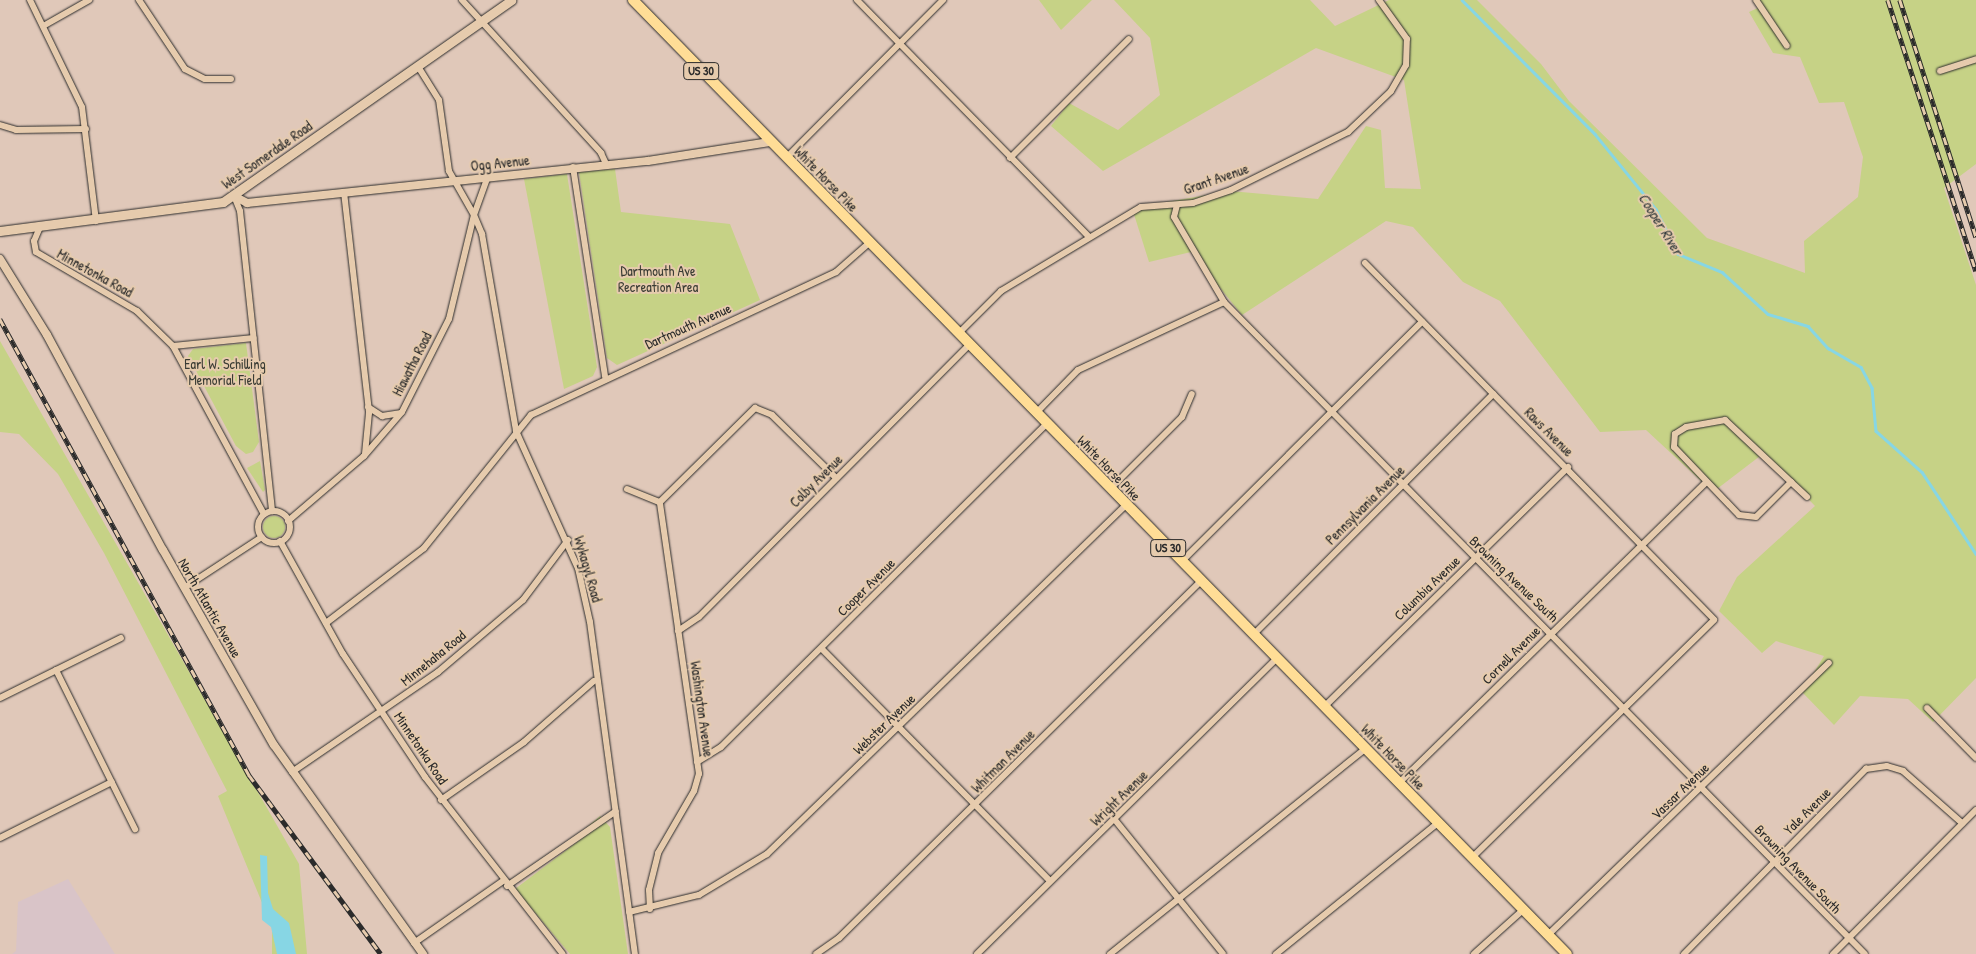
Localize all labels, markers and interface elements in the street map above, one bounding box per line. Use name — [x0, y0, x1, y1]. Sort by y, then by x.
road number: US 30 — [682, 61, 720, 80]
street label: West Somerdale Road — [219, 118, 315, 192]
street label: White Horse Pike — [791, 143, 861, 215]
street label: Ogg Avenue — [470, 152, 530, 174]
street label: Grant Avenue — [1181, 160, 1251, 198]
water label: Cooper River — [1635, 190, 1687, 258]
street label: Minnetonka Road — [54, 245, 136, 301]
park label: Dartmouth Ave Recreation Area — [618, 263, 698, 296]
street label: Dartmouth Avenue — [642, 300, 734, 352]
street label: Hiawatha Road — [389, 329, 435, 399]
park label: Earl W. Schilling Memorial Field — [184, 356, 266, 388]
street label: Raws Avenue — [1521, 404, 1577, 460]
street label: White Horse Pike — [1074, 432, 1144, 504]
street label: Colby Avenue — [786, 451, 846, 511]
street label: Pennsylvania Avenue — [1322, 462, 1408, 548]
street label: Browning Avenue South — [1466, 532, 1562, 626]
street label: Wykagyl Road — [571, 534, 605, 604]
road number: US 30 — [1149, 538, 1187, 558]
street label: Columbia Avenue — [1390, 552, 1464, 624]
street label: North Atlantic Avenue — [175, 555, 245, 661]
street label: Cooper Avenue — [834, 555, 898, 619]
street label: Cornell Avenue — [1478, 622, 1544, 688]
street label: Minnehaha Road — [397, 627, 469, 689]
street label: Washington Avenue — [687, 660, 717, 758]
street label: Webster Avenue — [849, 690, 919, 758]
street label: Minnetonka Road — [391, 709, 451, 787]
street label: White Horse Pike — [1358, 721, 1428, 793]
street label: Whitman Avenue — [968, 726, 1038, 796]
street label: Vassar Avenue — [1648, 759, 1712, 823]
street label: Wright Avenue — [1087, 767, 1151, 829]
street label: Yale Avenue — [1780, 784, 1834, 838]
street label: Browning Avenue South — [1751, 821, 1845, 917]

